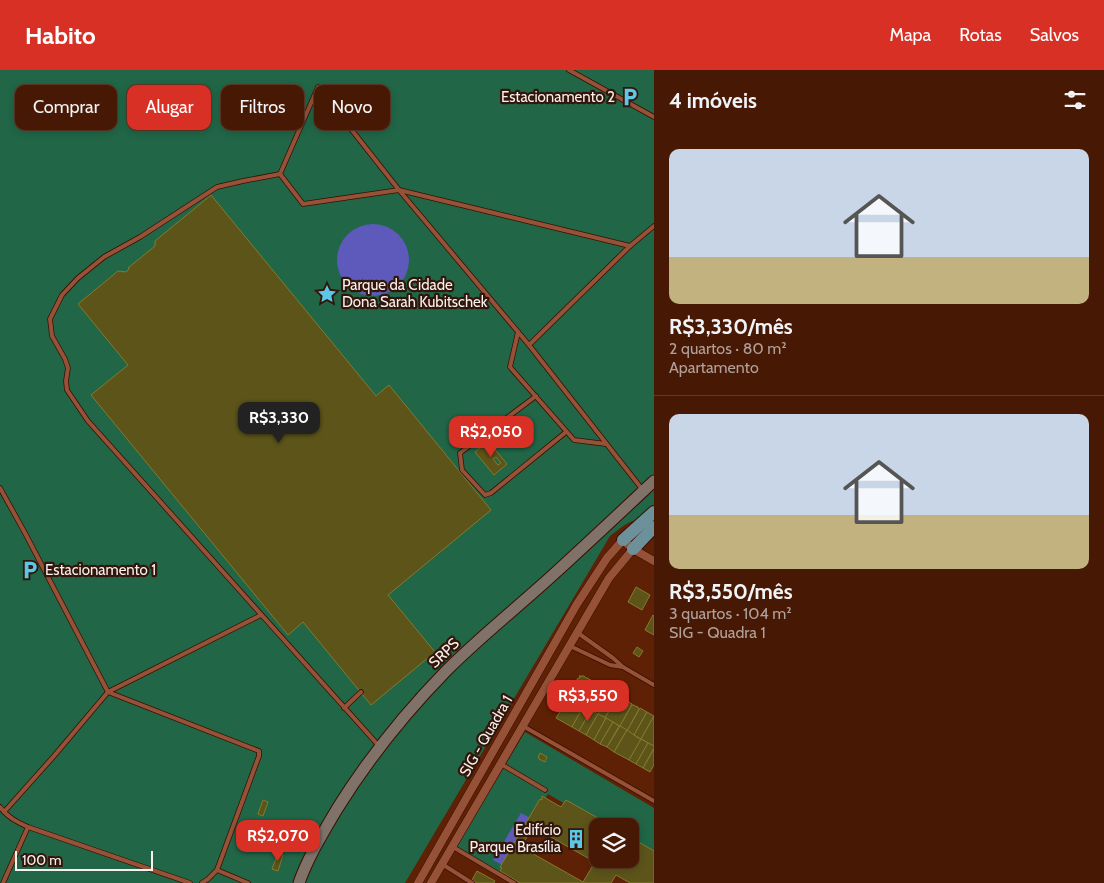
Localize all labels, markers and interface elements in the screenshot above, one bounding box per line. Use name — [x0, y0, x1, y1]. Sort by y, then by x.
text: Habito — [25, 21, 96, 50]
text: Mapa — [889, 24, 931, 46]
text: Rotas — [959, 24, 1002, 46]
text: Salvos — [1030, 24, 1079, 46]
chip: Comprar — [15, 85, 117, 130]
chip: Alugar — [127, 85, 211, 130]
chip: Filtros — [221, 85, 304, 130]
chip: Novo — [314, 85, 390, 130]
parking icon: Estacionamento 2 — [619, 86, 641, 108]
icon: filters — [1061, 86, 1089, 114]
place label: Estacionamento 2 — [501, 88, 615, 106]
text: 4 imóveis — [669, 88, 757, 113]
icon: home — [834, 181, 924, 271]
place label: Parque da Cidade Dona Sarah Kubitschek — [342, 276, 488, 311]
place icon: Parque da Cidade Dona Sarah Kubitschek — [316, 283, 338, 305]
text: R$3,330/mês — [669, 314, 793, 339]
text: 2 quartos · 80 m² — [669, 339, 787, 358]
text: Apartamento — [669, 358, 759, 377]
pin: R$3,330 — [233, 402, 325, 444]
text: R$3,330 — [249, 408, 309, 427]
pin: R$2,050 — [445, 416, 537, 458]
text: R$2,050 — [460, 422, 522, 441]
icon: home — [834, 447, 924, 537]
parking icon: Estacionamento 1 — [19, 559, 41, 581]
place label: Estacionamento 1 — [45, 561, 156, 579]
text: R$3,550/mês — [669, 579, 793, 604]
text: 3 quartos · 104 m² — [669, 604, 792, 623]
text: SIG - Quadra 1 — [669, 623, 766, 642]
street label: SRPS — [425, 634, 463, 672]
pin: R$3,550 — [542, 680, 634, 722]
text: R$3,550 — [558, 686, 618, 705]
street label: SIG - Quadra 1 — [456, 692, 516, 780]
map controls — [589, 818, 639, 868]
button: layers — [589, 818, 639, 868]
pin: R$2,070 — [232, 820, 324, 862]
place label: Edifício Parque Brasília — [470, 821, 562, 856]
text: R$2,070 — [247, 826, 309, 845]
building icon: Edifício Parque Brasília — [565, 828, 587, 850]
scale bar — [15, 848, 152, 871]
text: 100 m — [22, 851, 62, 869]

